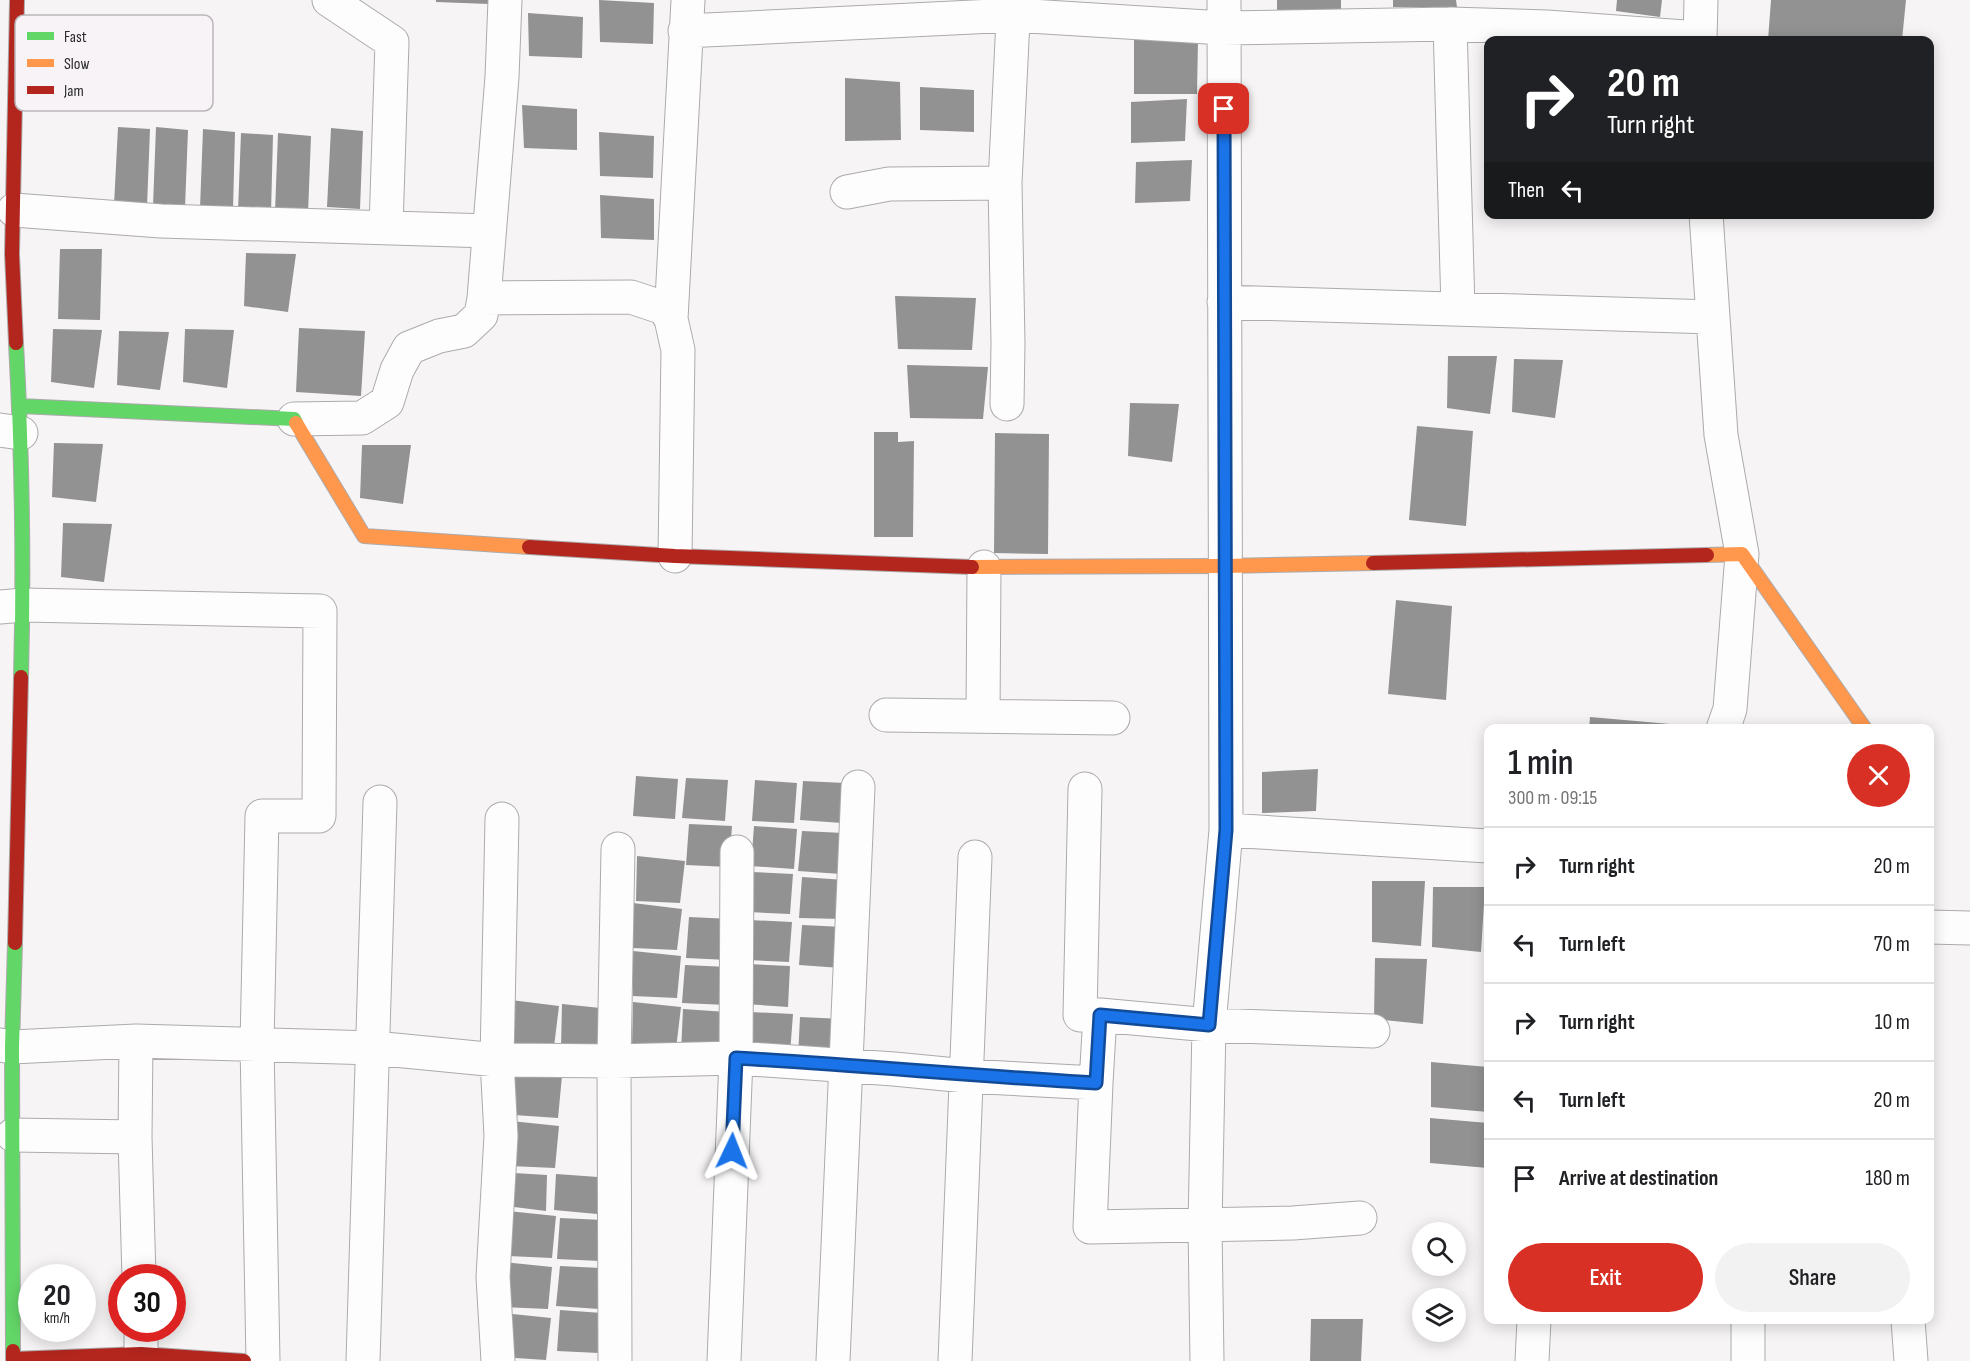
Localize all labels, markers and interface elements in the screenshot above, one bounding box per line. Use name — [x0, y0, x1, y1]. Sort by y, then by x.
legend — [15, 15, 213, 111]
text: Fast — [64, 28, 87, 47]
text: Slow — [64, 55, 89, 74]
text: 20 m — [1607, 58, 1680, 109]
icon: right — [1508, 60, 1586, 138]
text: Jam — [63, 82, 84, 101]
pin — [1198, 83, 1249, 134]
icon: arrive — [1207, 92, 1240, 125]
text: Turn right — [1607, 109, 1694, 141]
icon: left — [1556, 174, 1589, 207]
text: Then — [1508, 177, 1544, 204]
text: 1 min — [1508, 742, 1573, 785]
button: close — [1847, 744, 1910, 807]
text: 300 m · 09:15 — [1508, 786, 1597, 810]
icon: right — [1508, 850, 1541, 883]
text: Turn right — [1559, 853, 1635, 880]
text: 20 m — [1874, 853, 1910, 880]
icon: left — [1508, 928, 1541, 961]
text: Turn left — [1559, 931, 1625, 958]
text: 70 m — [1874, 931, 1910, 958]
icon: right — [1508, 1006, 1541, 1039]
text: Turn right — [1559, 1009, 1635, 1036]
text: 10 m — [1875, 1009, 1910, 1036]
icon: left — [1508, 1084, 1541, 1117]
text: Turn left — [1559, 1087, 1625, 1114]
text: 20 m — [1874, 1087, 1910, 1114]
position arrow — [700, 1119, 764, 1183]
icon: arrive — [1508, 1162, 1541, 1195]
text: Arrive at destination — [1559, 1165, 1718, 1192]
text: 180 m — [1865, 1165, 1910, 1192]
map controls — [1412, 1222, 1466, 1342]
button: search — [1412, 1222, 1466, 1276]
button: Exit — [1508, 1243, 1703, 1312]
button: Share — [1715, 1243, 1910, 1312]
speed limit sign: 30 — [108, 1264, 186, 1342]
text: 20 — [43, 1278, 71, 1314]
button: layers — [1412, 1288, 1466, 1342]
text: km/h — [44, 1309, 70, 1328]

